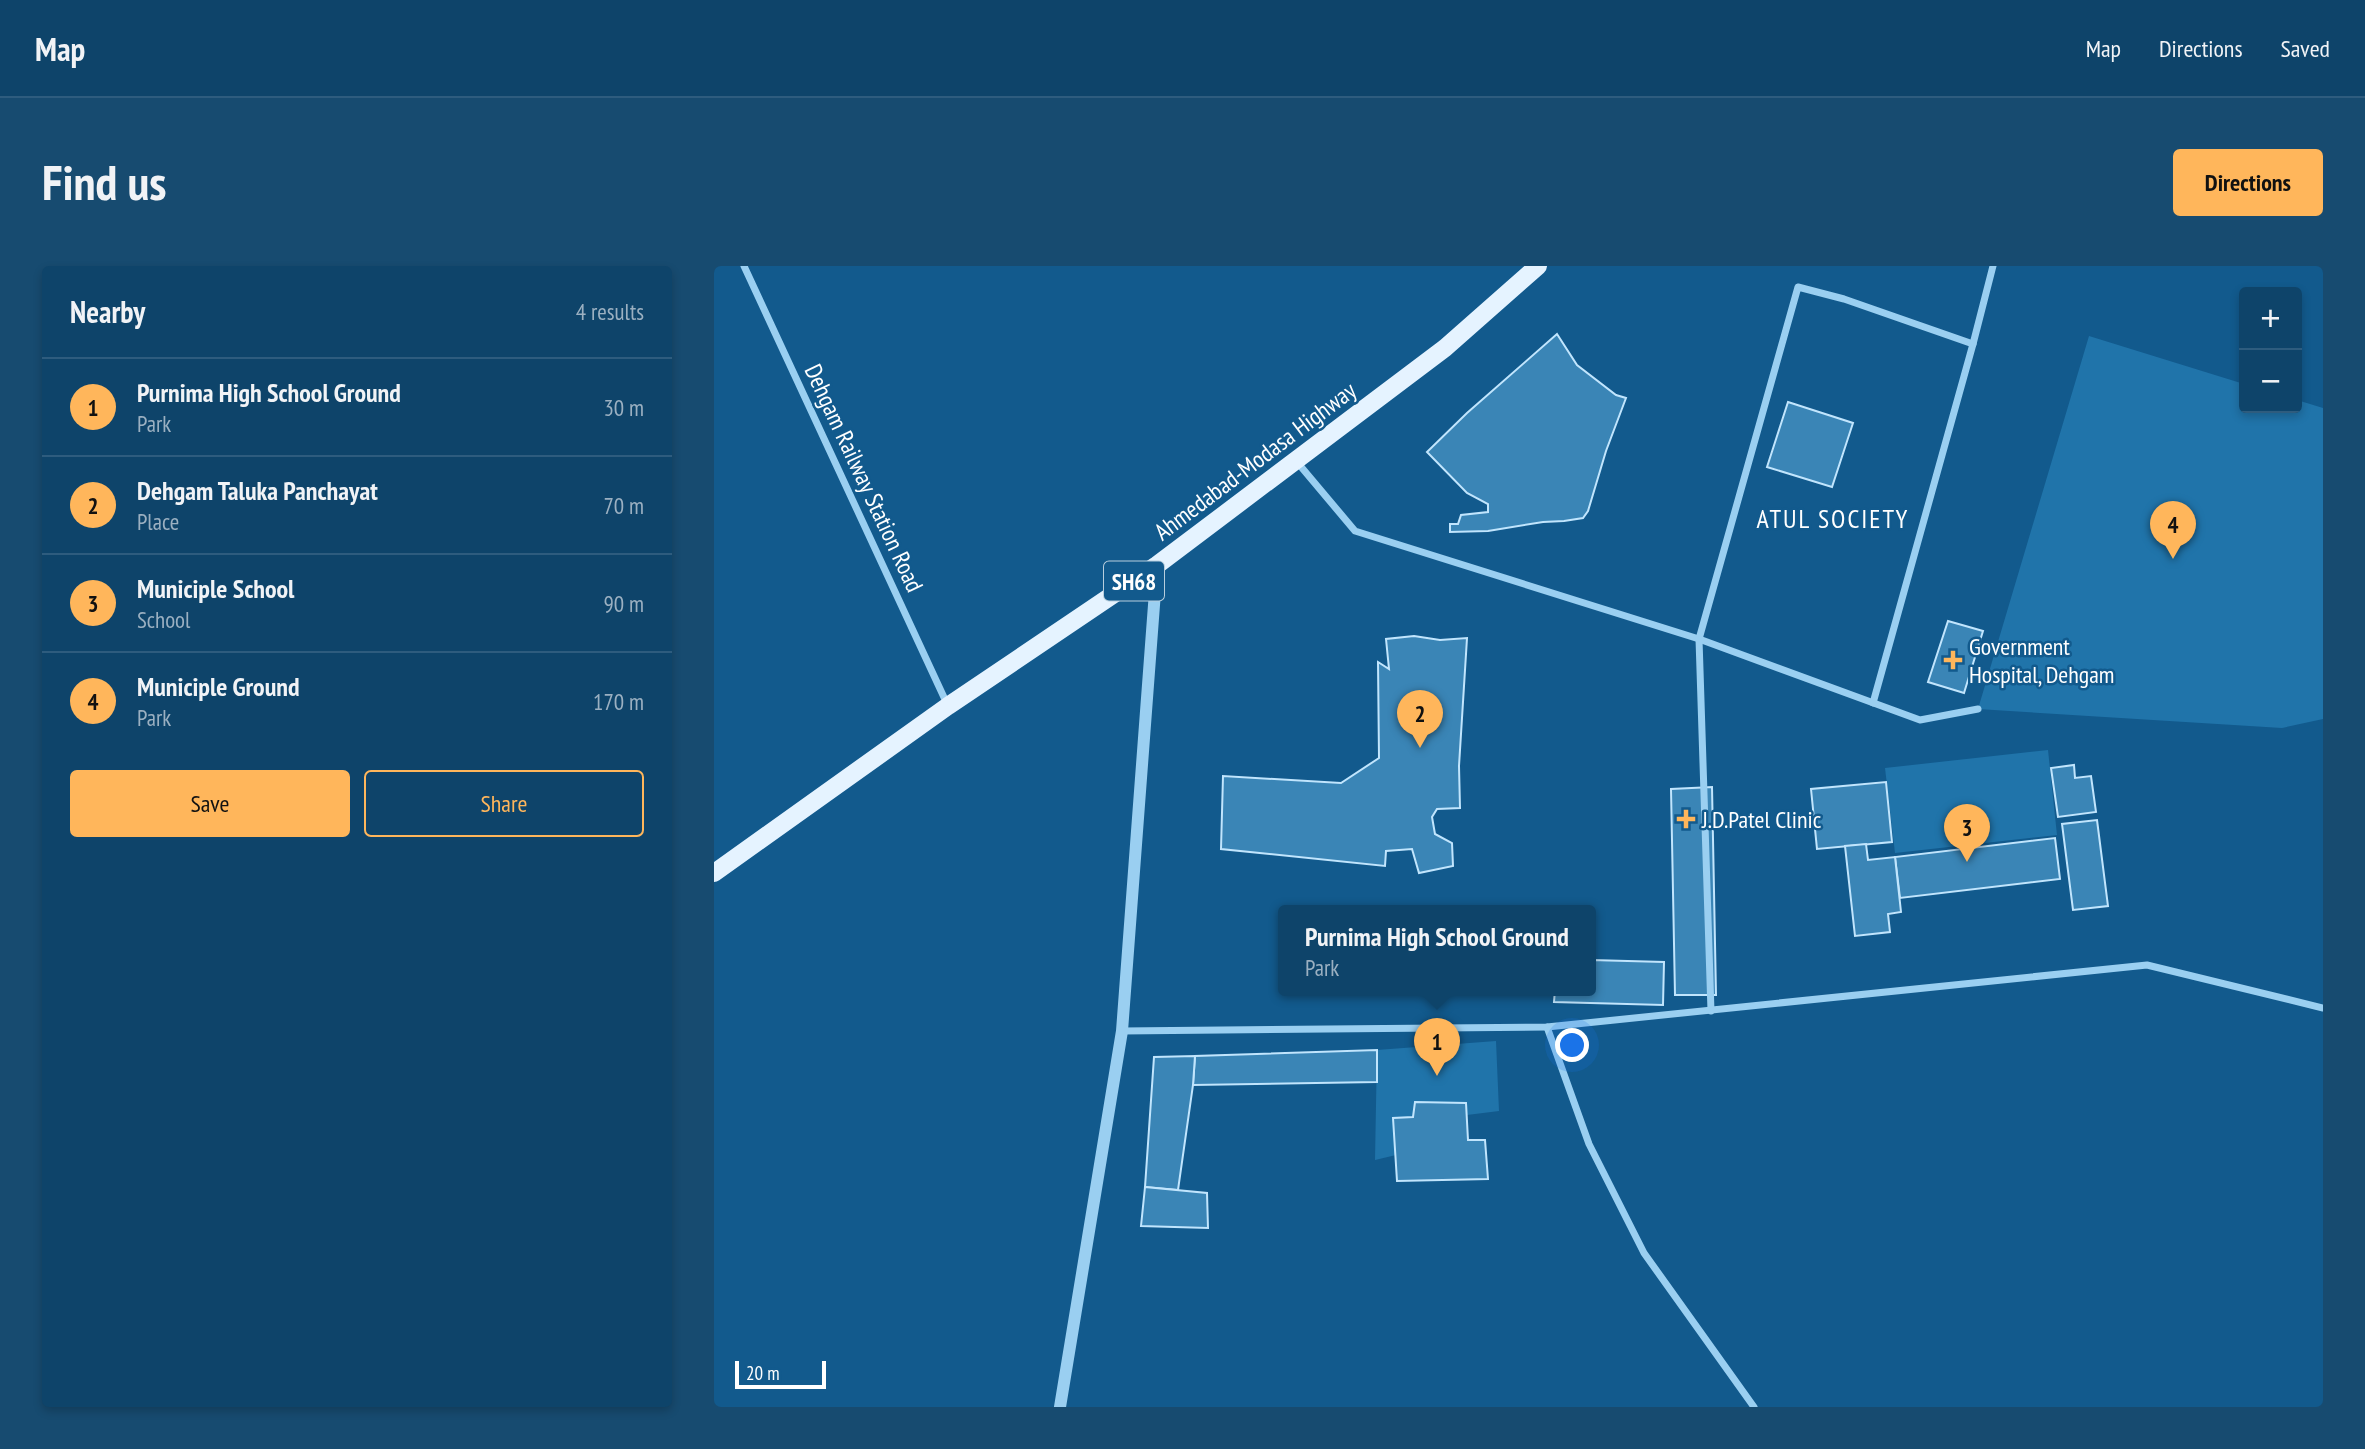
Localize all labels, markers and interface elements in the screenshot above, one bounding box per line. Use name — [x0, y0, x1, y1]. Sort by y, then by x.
text: Map — [35, 27, 85, 70]
text: Map — [2086, 33, 2121, 64]
text: Directions — [2159, 33, 2243, 64]
text: Saved — [2281, 33, 2330, 64]
button: Directions — [2173, 149, 2323, 216]
text: Find us — [42, 150, 166, 214]
map controls — [2239, 287, 2302, 413]
button: + — [2239, 287, 2302, 350]
text: Nearby — [70, 292, 145, 331]
text: 4 results — [576, 297, 644, 326]
button: − — [2239, 350, 2302, 413]
street label: Dehgam Railway Station Road — [798, 359, 930, 597]
street label: Ahmedabad-Modasa Highway — [1148, 375, 1362, 547]
text: Purnima High School Ground — [137, 376, 401, 409]
text: 1 — [88, 393, 99, 422]
text: 30 m — [603, 393, 644, 422]
text: Park — [137, 409, 171, 438]
text: Dehgam Taluka Panchayat — [137, 474, 378, 507]
text: 2 — [88, 491, 99, 520]
text: 70 m — [603, 491, 644, 520]
pin: 4 — [2150, 501, 2196, 559]
district label: ATUL SOCIETY — [1757, 502, 1909, 535]
text: Place — [137, 507, 179, 536]
road number: SH68 — [1104, 562, 1164, 600]
text: Municiple School — [137, 572, 294, 605]
text: 3 — [88, 589, 99, 618]
text: 90 m — [603, 589, 644, 618]
text: School — [137, 605, 190, 634]
place label: Government Hospital, Dehgam — [1969, 631, 2114, 690]
marker: Government Hospital, Dehgam — [1943, 650, 1963, 670]
text: Municiple Ground — [137, 670, 300, 703]
text: 4 — [88, 687, 99, 716]
text: 170 m — [593, 687, 644, 716]
pin: 2 — [1397, 690, 1443, 748]
text: Park — [137, 703, 171, 732]
button: Save — [70, 770, 350, 837]
button: Share — [364, 770, 644, 837]
place label: J.D.Patel Clinic — [1701, 804, 1822, 835]
pin: 3 — [1944, 804, 1990, 862]
marker: J.D.Patel Clinic — [1676, 809, 1696, 829]
popup — [1278, 905, 1596, 996]
text: Purnima High School Ground — [1305, 920, 1569, 953]
text: Park — [1305, 953, 1339, 982]
pin: 1 — [1414, 1018, 1460, 1076]
your location — [1555, 1028, 1589, 1062]
scale bar — [735, 1358, 826, 1390]
text: 20 m — [746, 1361, 780, 1385]

